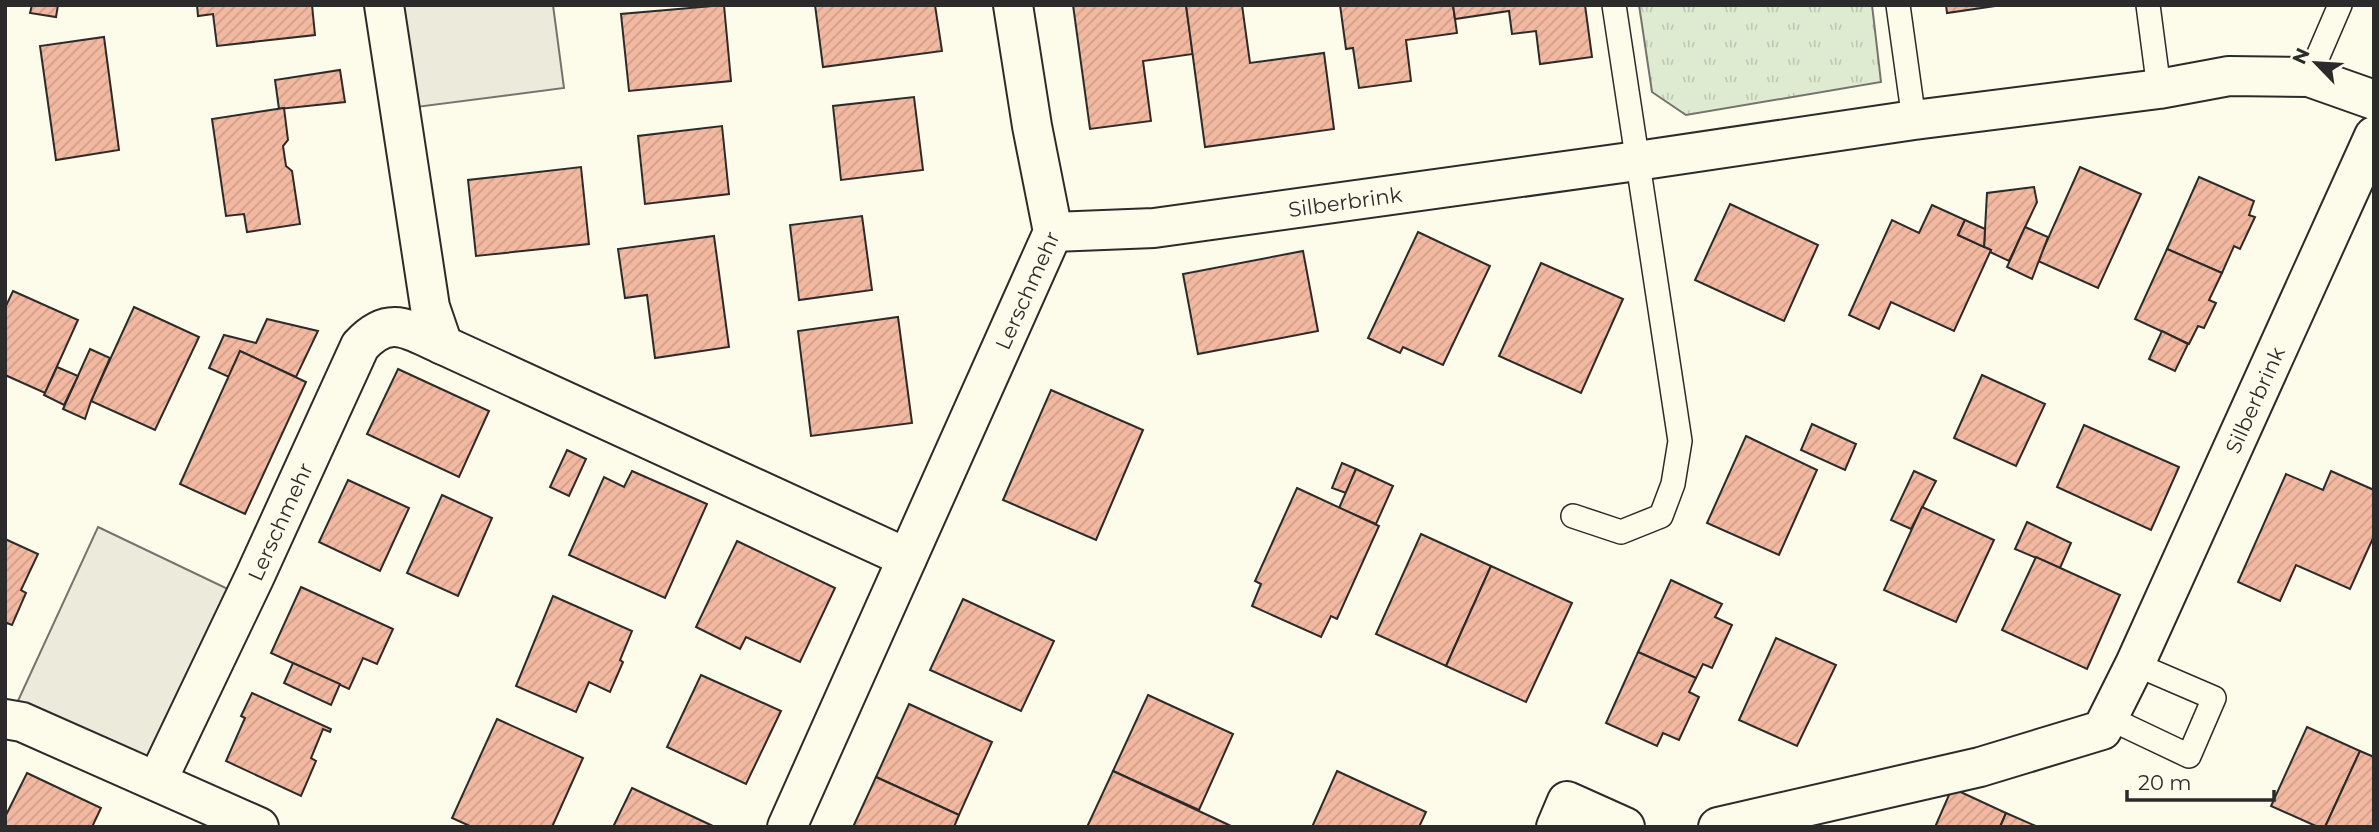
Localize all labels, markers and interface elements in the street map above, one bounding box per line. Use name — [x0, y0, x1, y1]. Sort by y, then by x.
north arrow — [2281, 28, 2351, 98]
text: N — [2287, 44, 2315, 68]
street label: Silberbrink — [1287, 181, 1404, 222]
street label: Lerschmehr — [990, 227, 1064, 353]
street label: Silberbrink — [2220, 342, 2290, 457]
street label: Lerschmehr — [242, 459, 318, 585]
scale bar — [2127, 758, 2274, 802]
text: 20 m — [2138, 770, 2192, 795]

